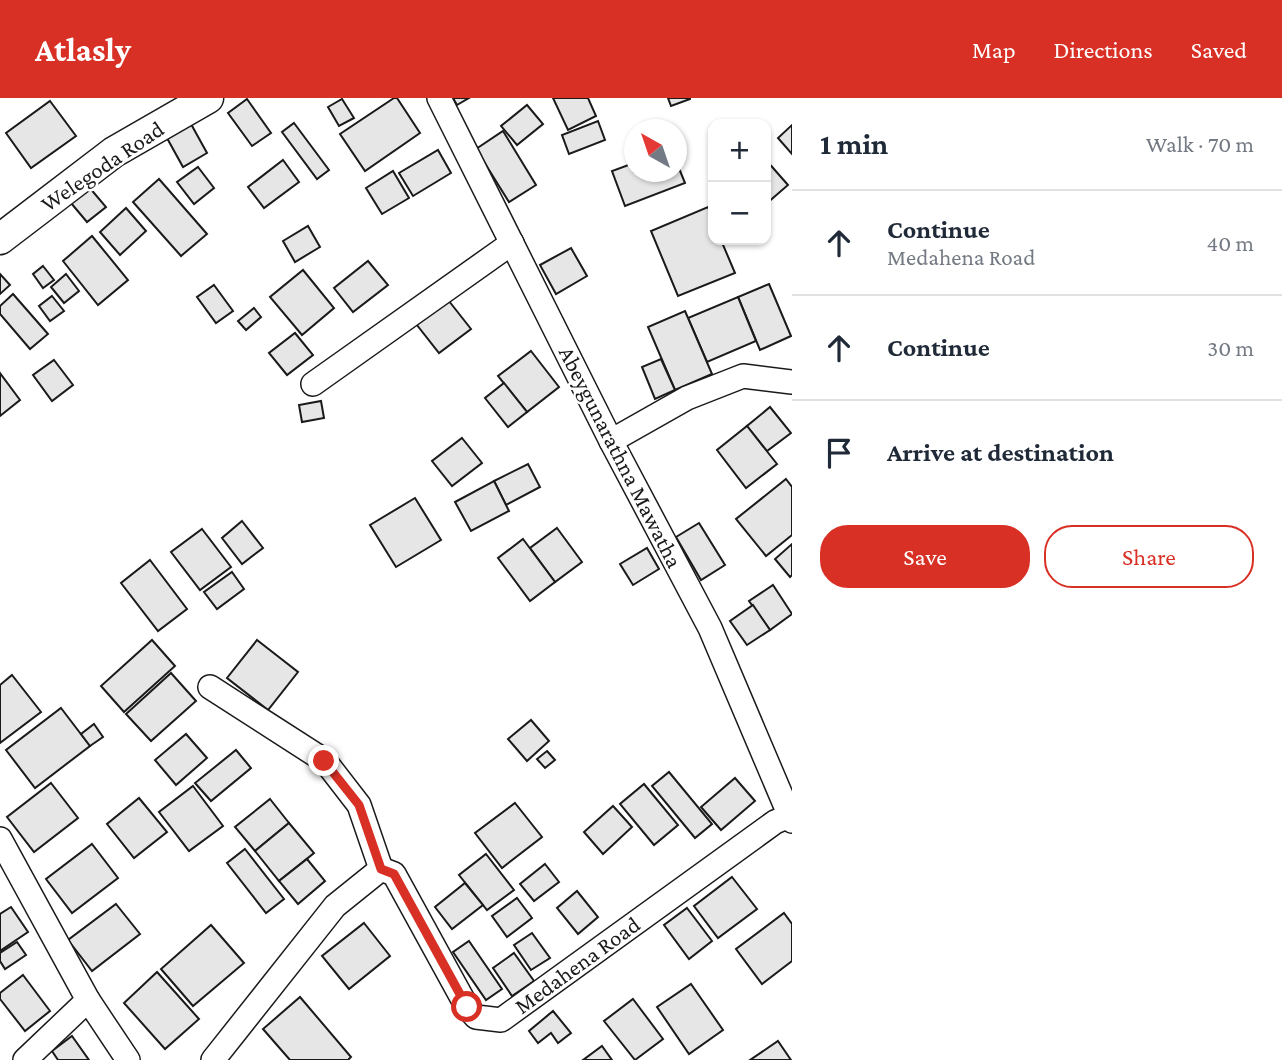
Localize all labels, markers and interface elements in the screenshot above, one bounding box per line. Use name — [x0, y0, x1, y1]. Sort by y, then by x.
text: Atlasly — [35, 31, 131, 68]
text: Map — [972, 36, 1016, 63]
text: Directions — [1054, 36, 1153, 63]
text: Saved — [1191, 36, 1247, 63]
street label: Welegoda Road — [36, 115, 168, 217]
north arrow — [624, 119, 687, 182]
map controls — [708, 119, 771, 245]
button: + — [708, 119, 771, 182]
text: 1 min — [820, 127, 888, 160]
text: Walk · 70 m — [1146, 131, 1254, 157]
button: − — [708, 182, 771, 245]
text: Continue — [887, 215, 990, 244]
icon: ahead — [820, 224, 858, 262]
text: 40 m — [1206, 230, 1254, 256]
text: Medahena Road — [887, 244, 1035, 270]
icon: ahead — [820, 329, 858, 367]
text: Continue — [887, 333, 990, 362]
text: 30 m — [1207, 335, 1254, 361]
street label: Abeygunarathna Mawatha — [554, 342, 688, 572]
icon: arrive — [820, 434, 858, 472]
text: Arrive at destination — [887, 438, 1114, 467]
button: Save — [820, 525, 1030, 588]
button: Share — [1044, 525, 1254, 588]
route end — [308, 745, 339, 776]
street label: Medahena Road — [509, 911, 645, 1019]
route start — [451, 991, 482, 1022]

